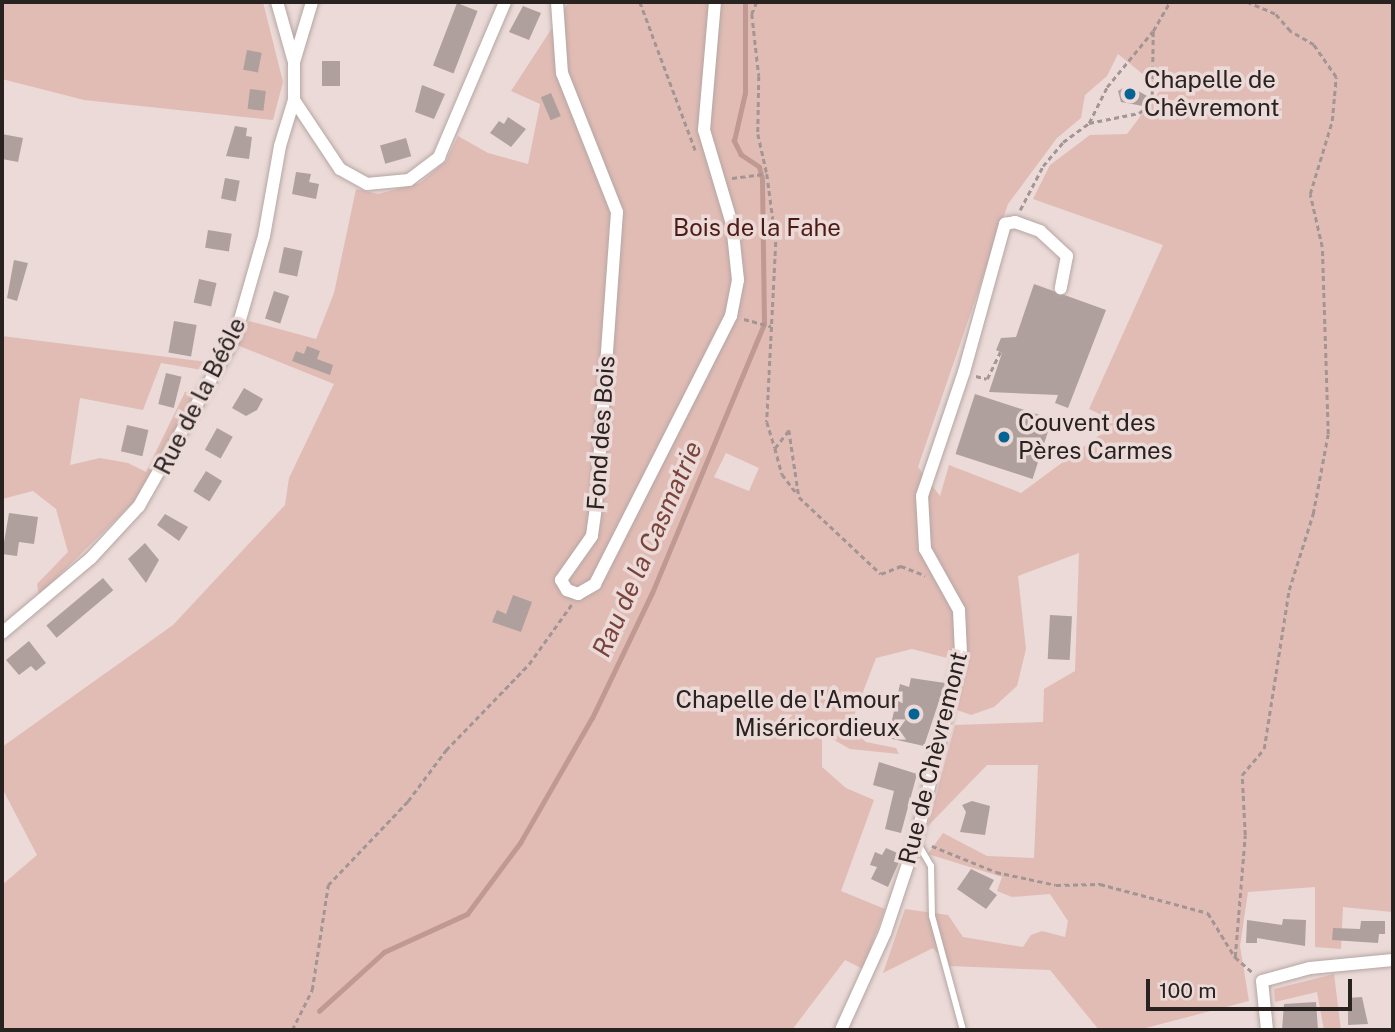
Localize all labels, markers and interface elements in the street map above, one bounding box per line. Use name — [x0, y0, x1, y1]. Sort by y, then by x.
place label: Chapelle de Chêvremont — [1144, 66, 1280, 122]
marker: Chapelle de Chêvremont — [1122, 86, 1138, 102]
park label: Bois de la Fahe — [673, 214, 841, 242]
street label: Rue de la Béôle — [148, 312, 252, 480]
street label: Fond des Bois — [581, 355, 621, 511]
place label: Couvent des Pères Carmes — [1018, 409, 1173, 465]
marker: Couvent des Pères Carmes — [996, 429, 1012, 445]
water label: Rau de la Casmatrie — [585, 436, 709, 662]
street label: Rue de Chèvremont — [893, 648, 973, 868]
place label: Chapelle de l'Amour Miséricordieux — [675, 686, 900, 742]
marker: Chapelle de l'Amour Miséricordieux — [906, 706, 922, 722]
scale bar — [1150, 965, 1356, 1009]
text: 100 m — [1159, 978, 1216, 1003]

